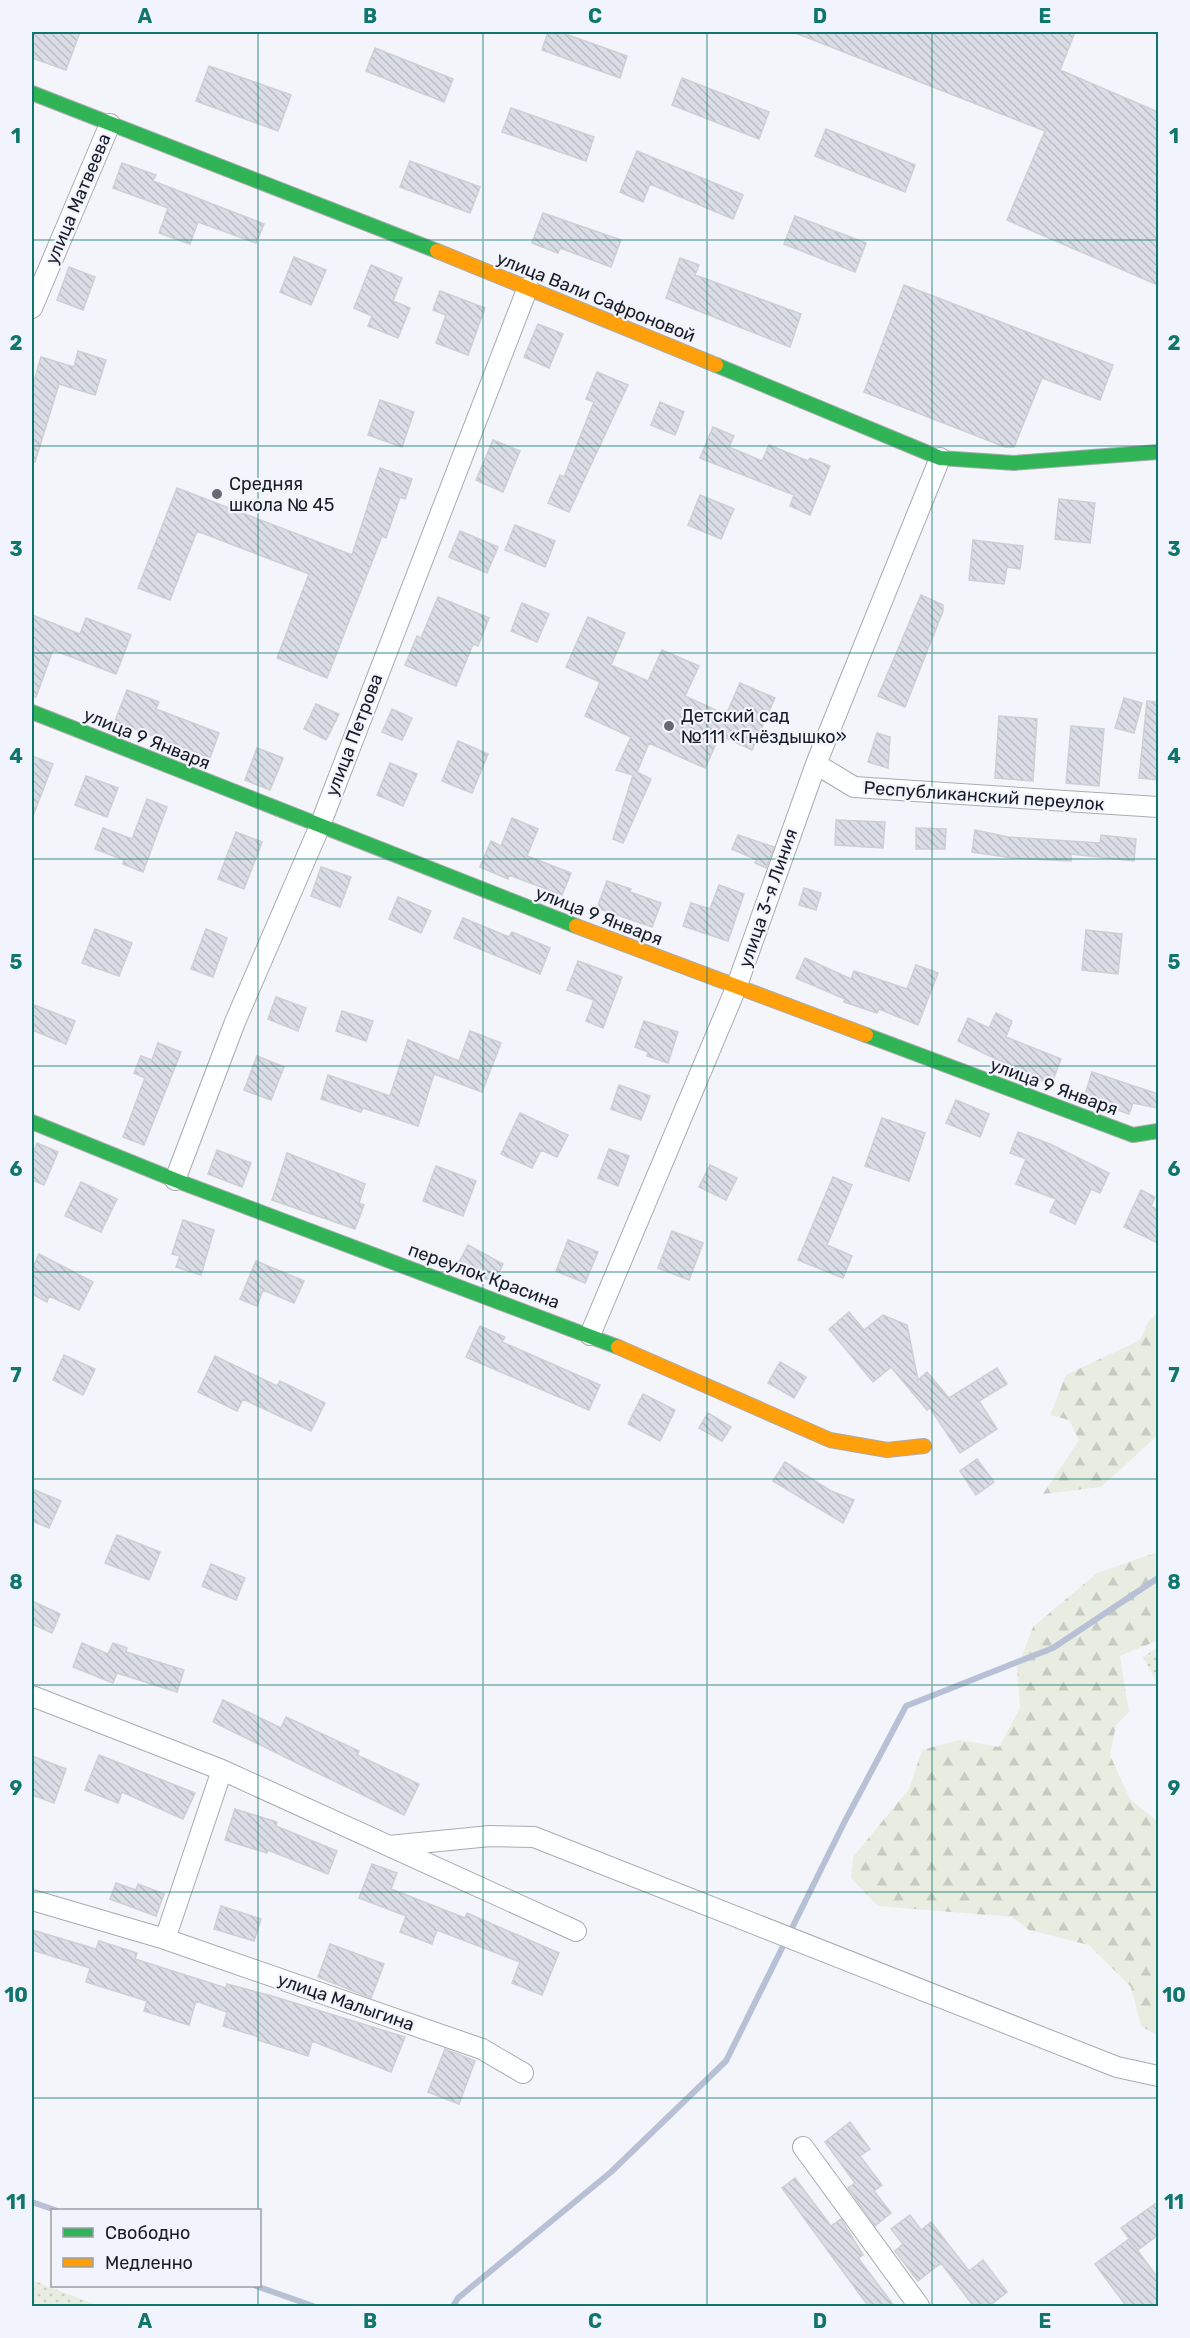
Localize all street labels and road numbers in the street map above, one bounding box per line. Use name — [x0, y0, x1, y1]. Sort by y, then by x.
street label: улица Матвеева — [41, 130, 115, 268]
street label: улица Вали Сафроновой — [493, 247, 699, 347]
street label: улица Петрова — [321, 671, 387, 799]
street label: улица 9 Января — [80, 704, 214, 774]
street label: Республиканский переулок — [863, 777, 1105, 815]
street label: улица 3-я Линия — [734, 826, 802, 970]
street label: улица 9 Января — [532, 882, 666, 950]
street label: улица 9 Января — [987, 1054, 1121, 1120]
street label: переулок Красина — [405, 1238, 563, 1314]
street label: улица Малыгина — [275, 1968, 417, 2036]

